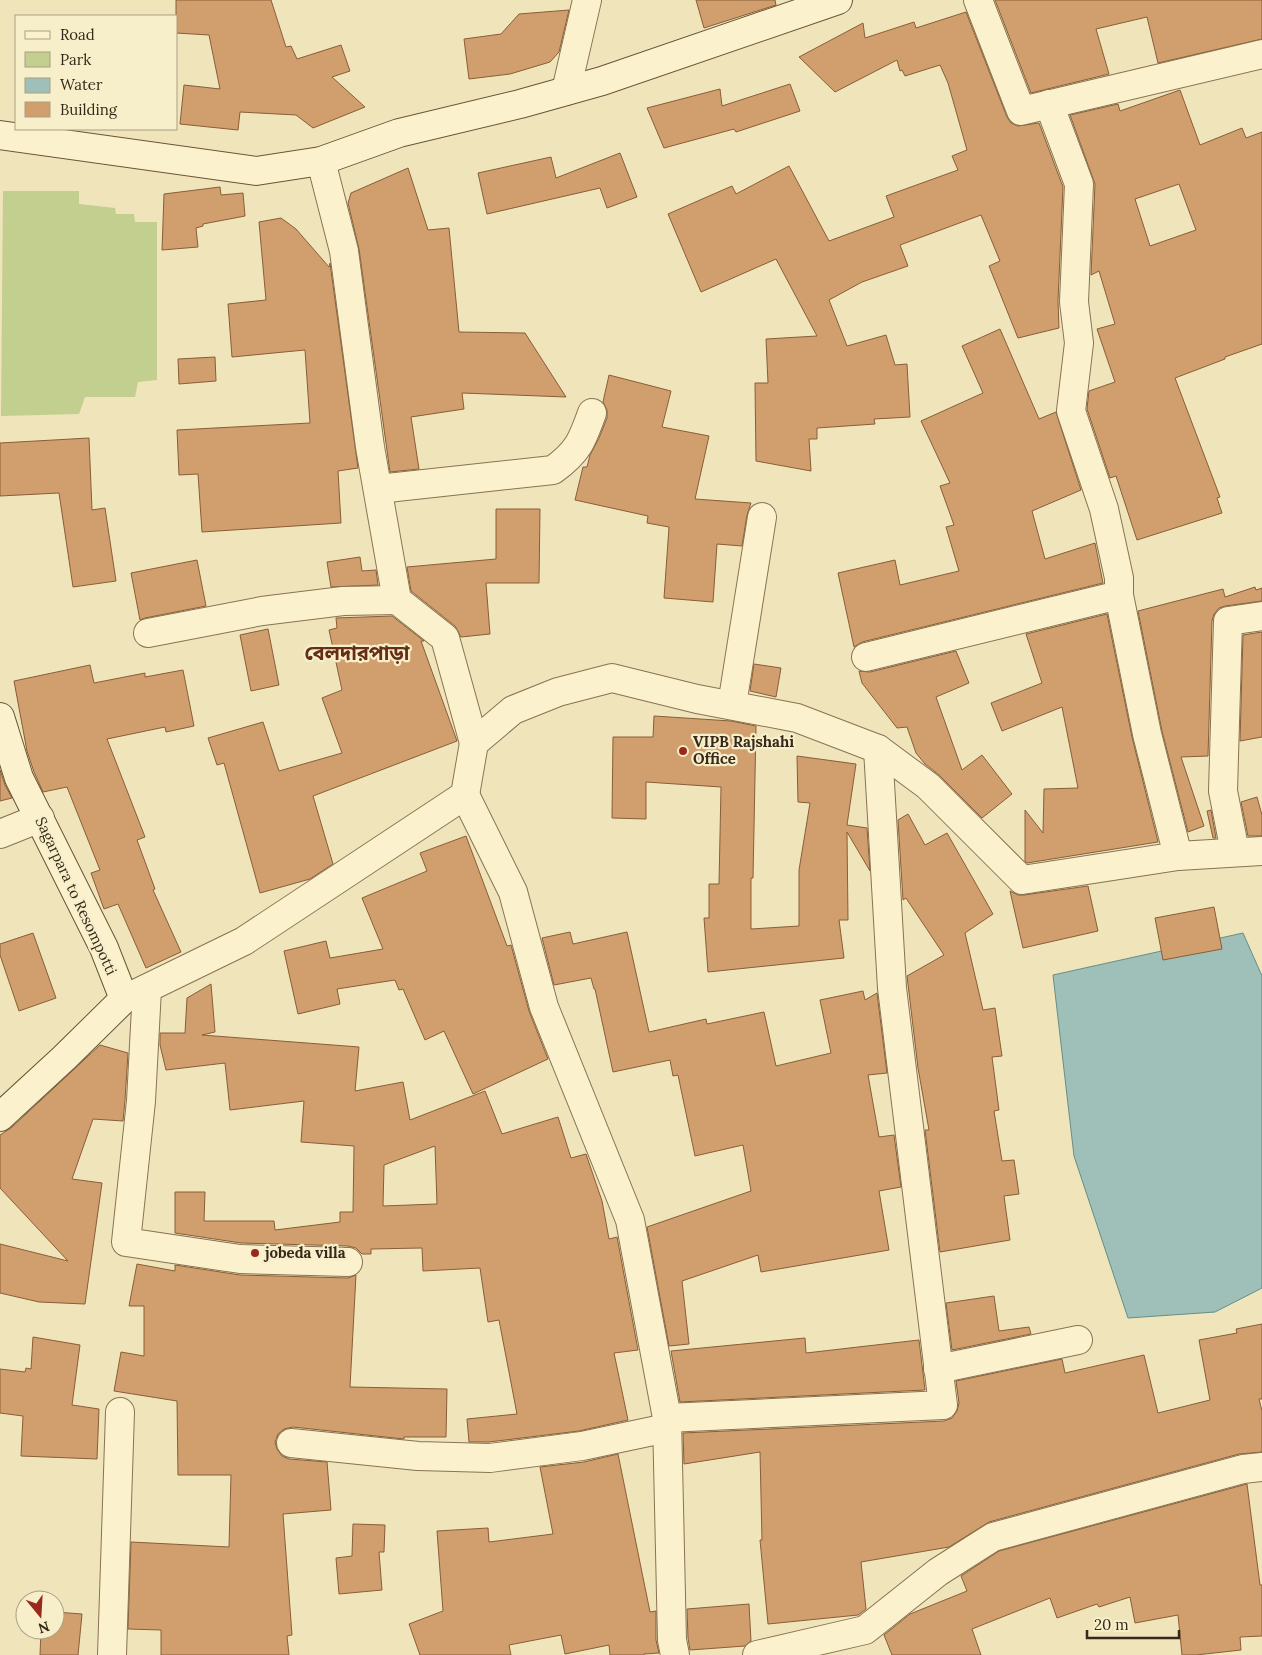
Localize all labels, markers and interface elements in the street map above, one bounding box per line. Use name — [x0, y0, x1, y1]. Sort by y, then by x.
legend — [15, 15, 178, 130]
text: Road — [60, 25, 95, 44]
text: Park — [60, 50, 91, 69]
text: Water — [60, 75, 103, 94]
text: Building — [60, 100, 118, 119]
district label: বেলদারপাড়া — [305, 640, 410, 665]
place label: VIPB Rajshahi Office — [693, 732, 794, 768]
marker: VIPB Rajshahi Office — [677, 745, 689, 757]
street label: Sagarpara to Resompotti — [31, 814, 121, 978]
place label: jobeda villa — [263, 1243, 346, 1262]
marker: jobeda villa — [249, 1247, 261, 1259]
north arrow — [15, 1590, 65, 1640]
scale bar — [1087, 1608, 1180, 1640]
text: 20 m — [1094, 1615, 1129, 1634]
text: N — [36, 1617, 52, 1638]

